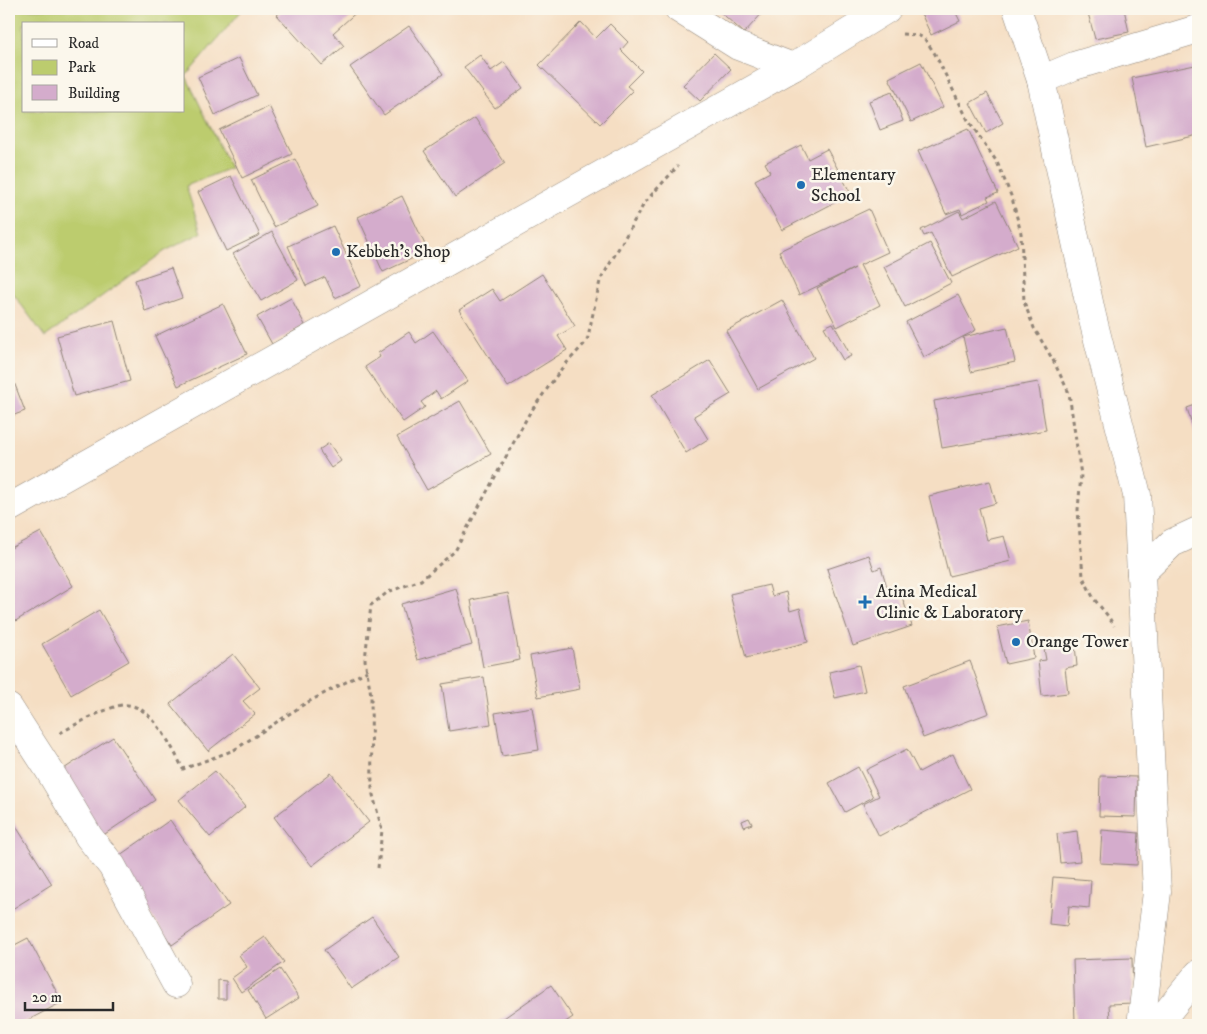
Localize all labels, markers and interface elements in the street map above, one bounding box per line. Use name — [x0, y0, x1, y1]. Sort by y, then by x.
legend — [22, 22, 185, 112]
text: Road — [68, 34, 100, 53]
text: Park — [68, 58, 97, 77]
text: Building — [68, 84, 120, 103]
place label: Elementary School — [811, 164, 896, 207]
marker: Elementary School — [795, 179, 807, 191]
place label: Kebbeh's Shop — [346, 241, 450, 263]
marker: Kebbeh's Shop — [330, 246, 342, 258]
place label: Atina Medical Clinic & Laboratory — [876, 581, 1024, 624]
marker: Atina Medical Clinic & Laboratory — [858, 595, 872, 609]
place label: Orange Tower — [1026, 631, 1129, 653]
marker: Orange Tower — [1010, 636, 1022, 648]
scale bar — [25, 979, 112, 1011]
text: 20 m — [32, 988, 62, 1007]

